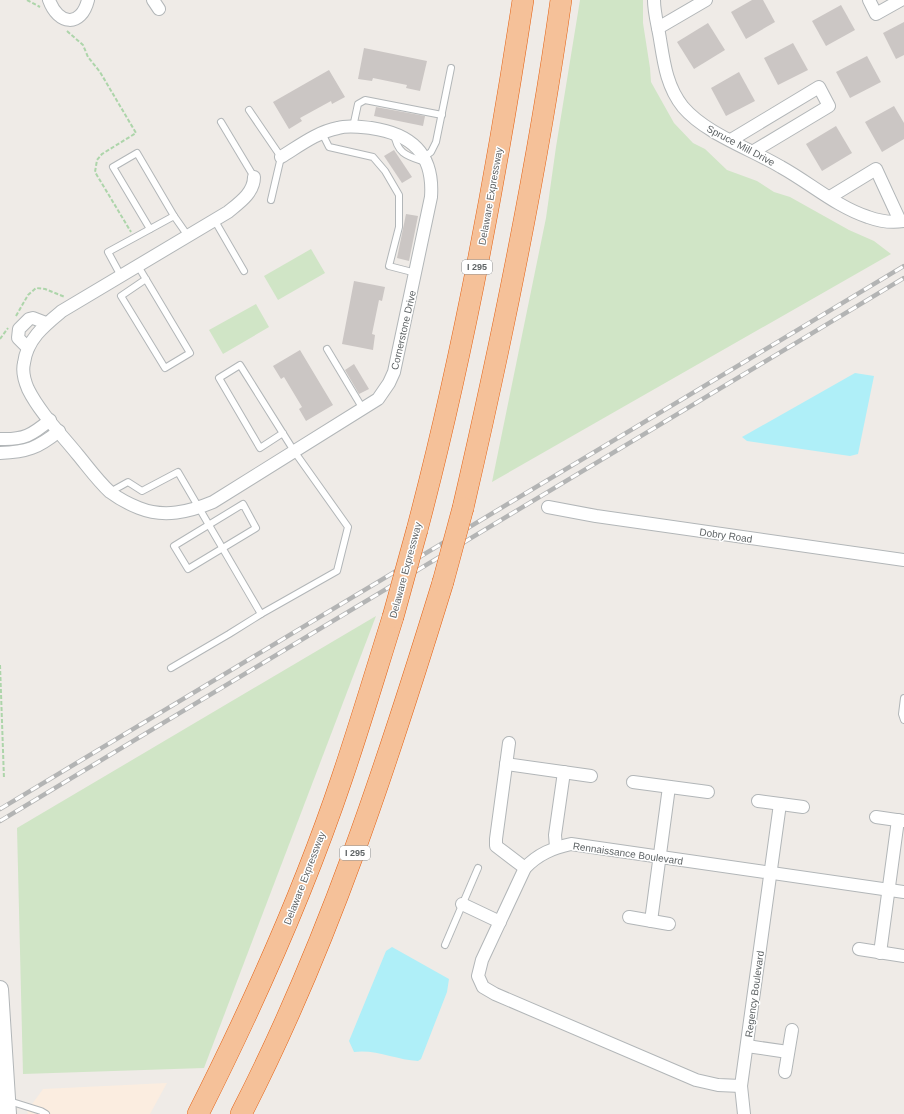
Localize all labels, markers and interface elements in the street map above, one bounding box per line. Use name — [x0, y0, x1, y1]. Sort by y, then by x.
street label: Spruce Mill Drive — [705, 123, 777, 168]
street label: Delaware Expressway — [476, 146, 504, 246]
road number: I 295 — [462, 260, 492, 274]
street label: Cornerstone Drive — [389, 289, 418, 371]
street label: Delaware Expressway — [387, 521, 424, 619]
street label: Dobry Road — [699, 526, 753, 545]
street label: Delaware Expressway — [282, 830, 327, 926]
street label: Rennaissance Boulevard — [572, 840, 684, 867]
road number: I 295 — [340, 846, 370, 860]
street label: Regency Boulevard — [743, 950, 766, 1038]

